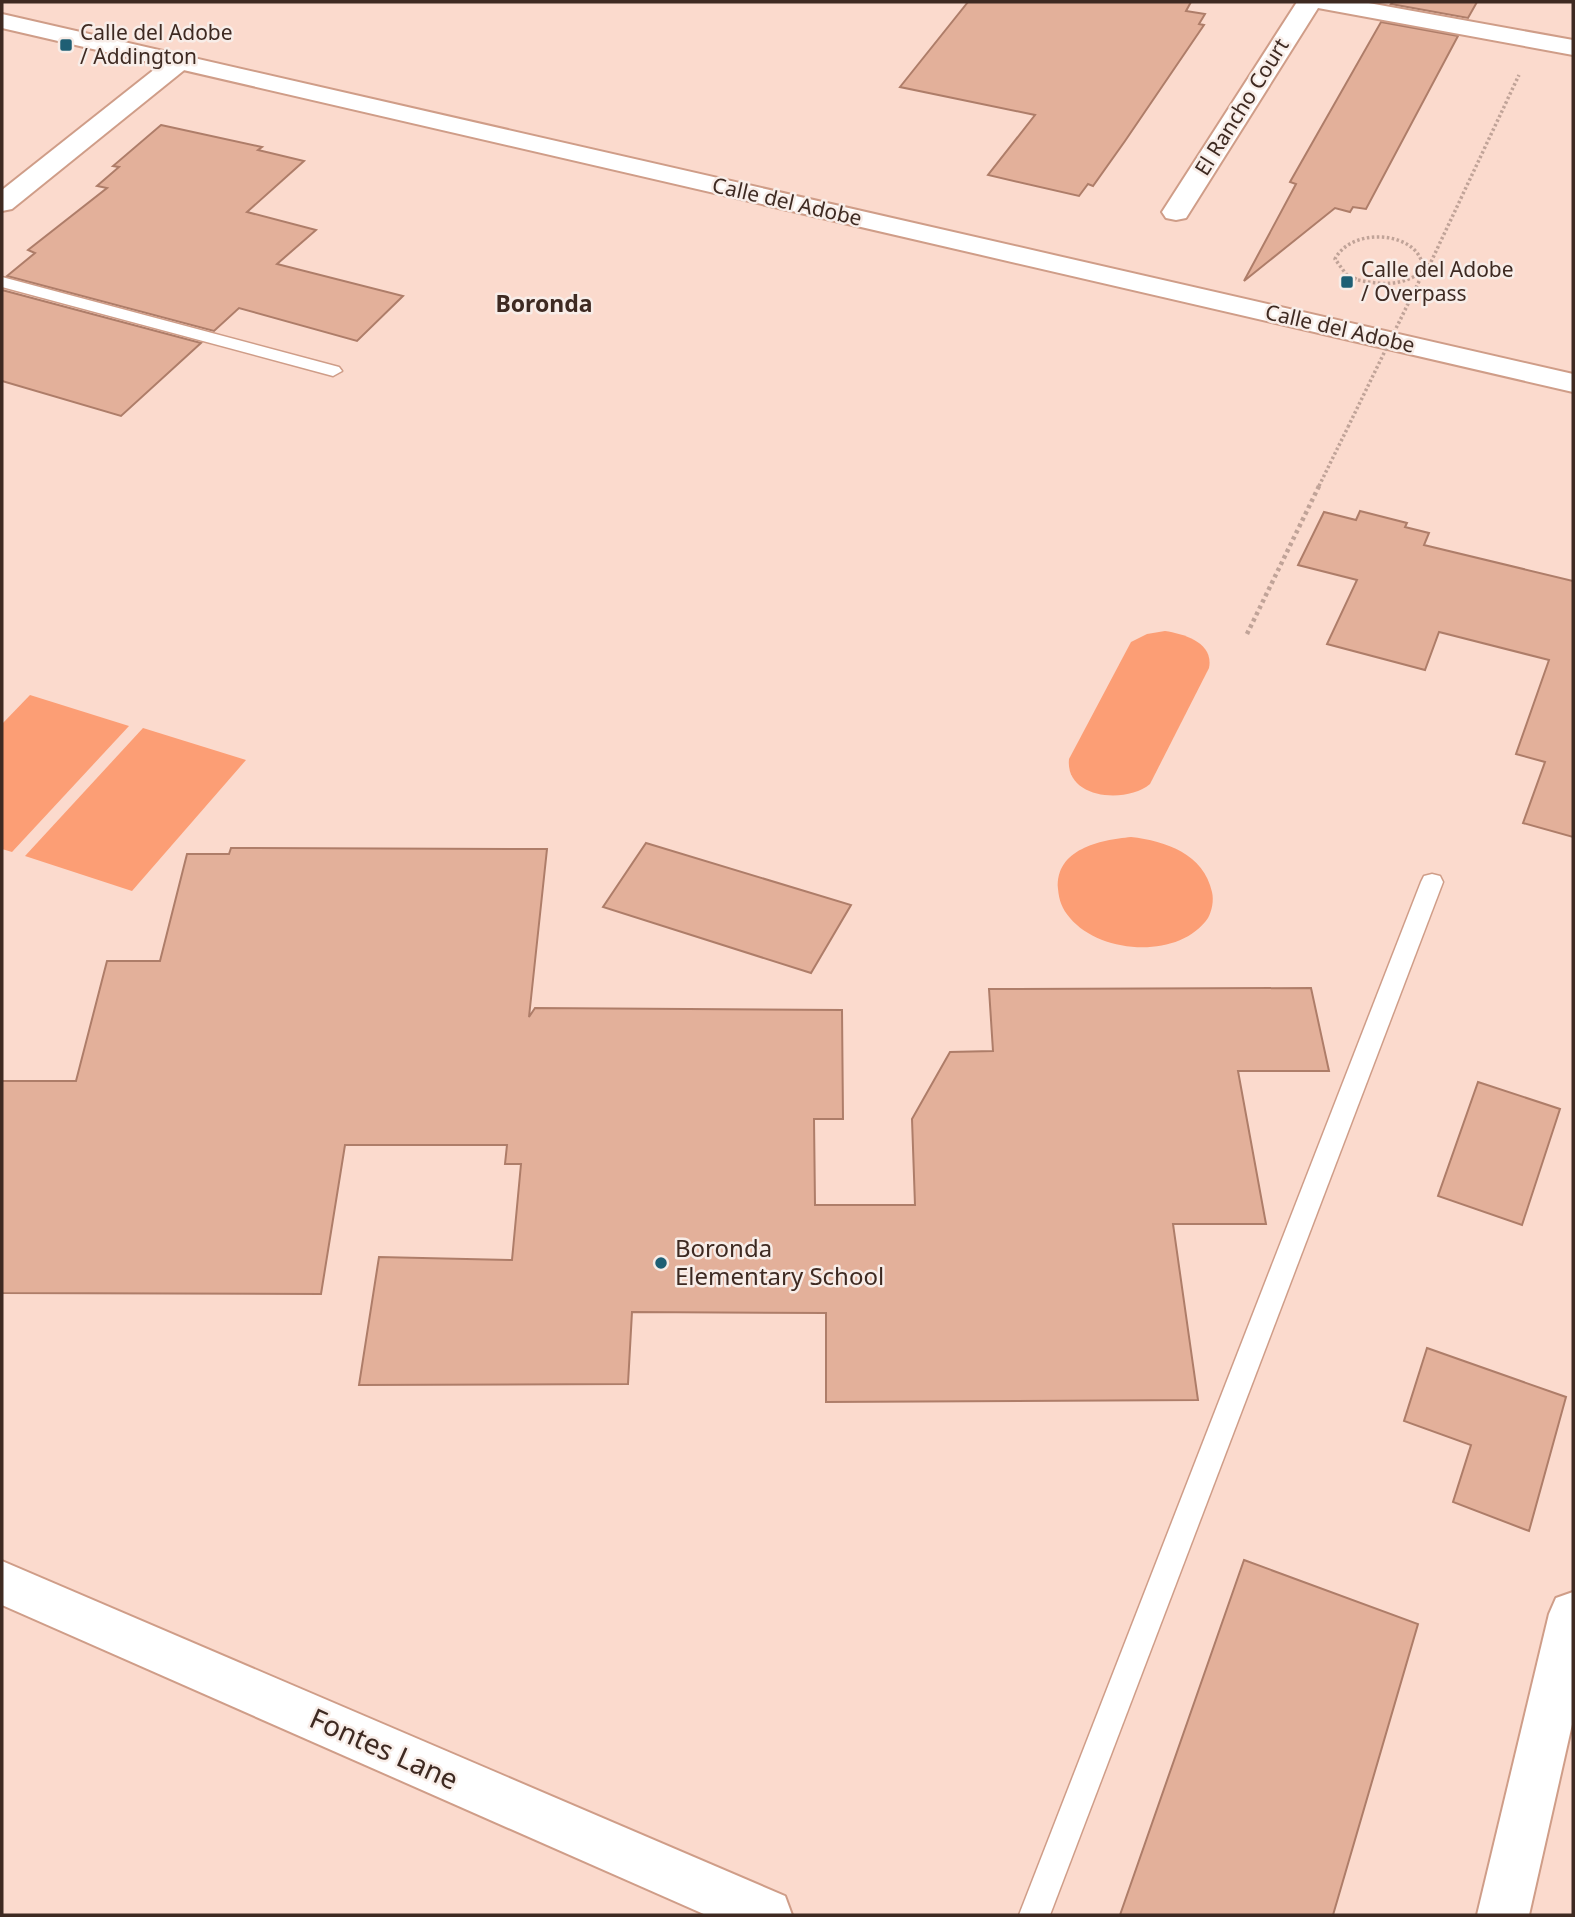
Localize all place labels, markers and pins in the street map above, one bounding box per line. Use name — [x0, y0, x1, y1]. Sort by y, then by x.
place label: Calle del Adobe / Addington — [80, 18, 233, 70]
marker: Calle del Adobe / Addington — [58, 37, 74, 53]
place label: Calle del Adobe / Overpass — [1361, 255, 1514, 307]
marker: Calle del Adobe / Overpass — [1339, 274, 1355, 290]
place label: Boronda Elementary School — [675, 1231, 884, 1292]
marker: Boronda Elementary School — [653, 1255, 669, 1271]

